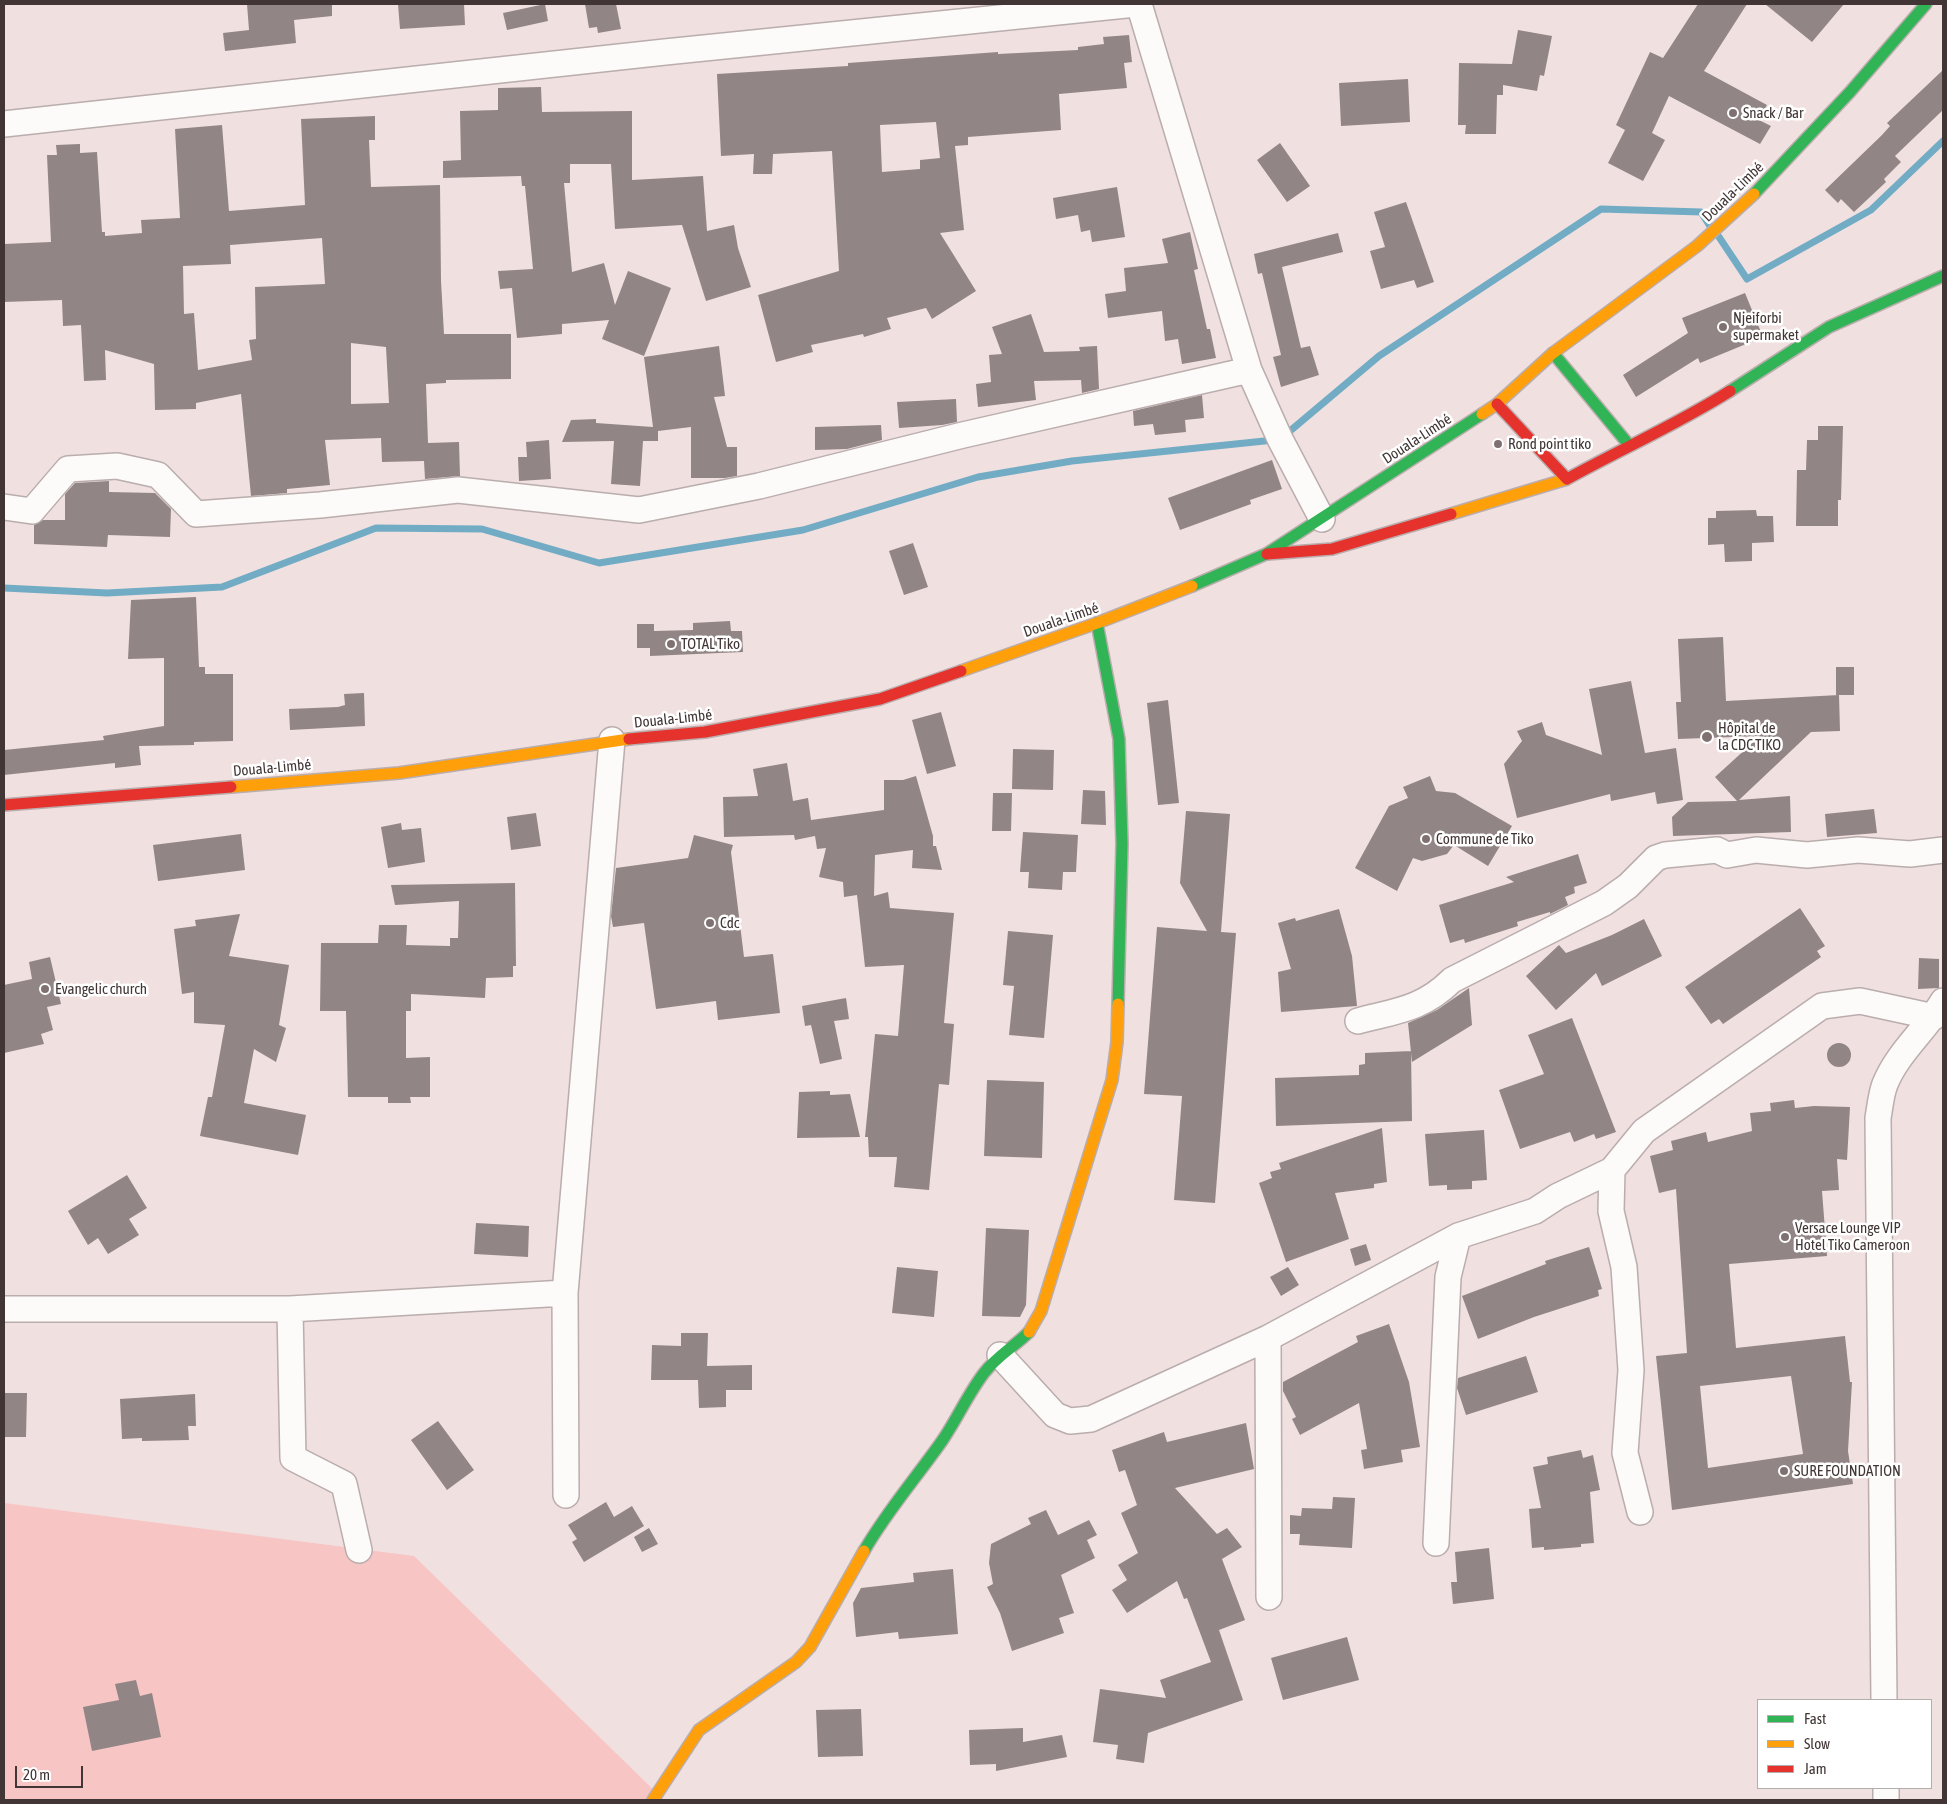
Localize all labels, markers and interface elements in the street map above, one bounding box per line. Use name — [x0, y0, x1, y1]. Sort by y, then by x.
place label: Snack / Bar — [1743, 104, 1803, 122]
marker: Snack / Bar — [1727, 107, 1739, 119]
street label: Douala-Limbé — [1699, 158, 1767, 226]
place label: Njeiforbi supermaket — [1733, 309, 1799, 344]
marker: Njeiforbi supermaket — [1717, 321, 1729, 333]
street label: Douala-Limbé — [1379, 410, 1455, 468]
place label: Rond point tiko — [1508, 435, 1591, 453]
marker: Rond point tiko — [1492, 438, 1504, 450]
street label: Douala-Limbé — [1021, 599, 1101, 641]
place label: TOTAL Tiko — [681, 635, 740, 653]
marker: TOTAL Tiko — [665, 638, 677, 650]
street label: Douala-Limbé — [633, 706, 713, 732]
place label: Hôpital de la CDC TIKO — [1718, 719, 1781, 754]
marker: Hôpital de la CDC TIKO — [1700, 730, 1714, 744]
street label: Douala-Limbé — [232, 756, 312, 780]
place label: Commune de Tiko — [1436, 830, 1534, 848]
marker: Commune de Tiko — [1420, 833, 1432, 845]
place label: Cdc — [720, 914, 739, 932]
marker: Cdc — [704, 917, 716, 929]
place label: Evangelic church — [55, 980, 147, 998]
marker: Evangelic church — [39, 983, 51, 995]
place label: Versace Lounge VIP Hotel Tiko Cameroon — [1795, 1219, 1910, 1254]
marker: Versace Lounge VIP Hotel Tiko Cameroon — [1779, 1231, 1791, 1243]
place label: SURE FOUNDATION — [1794, 1462, 1901, 1480]
marker: SURE FOUNDATION — [1778, 1465, 1790, 1477]
legend — [1757, 1699, 1932, 1789]
text: Fast — [1804, 1710, 1826, 1727]
text: Slow — [1804, 1735, 1830, 1752]
scale bar — [18, 1756, 85, 1788]
text: Jam — [1804, 1760, 1827, 1777]
text: 20 m — [23, 1766, 50, 1783]

